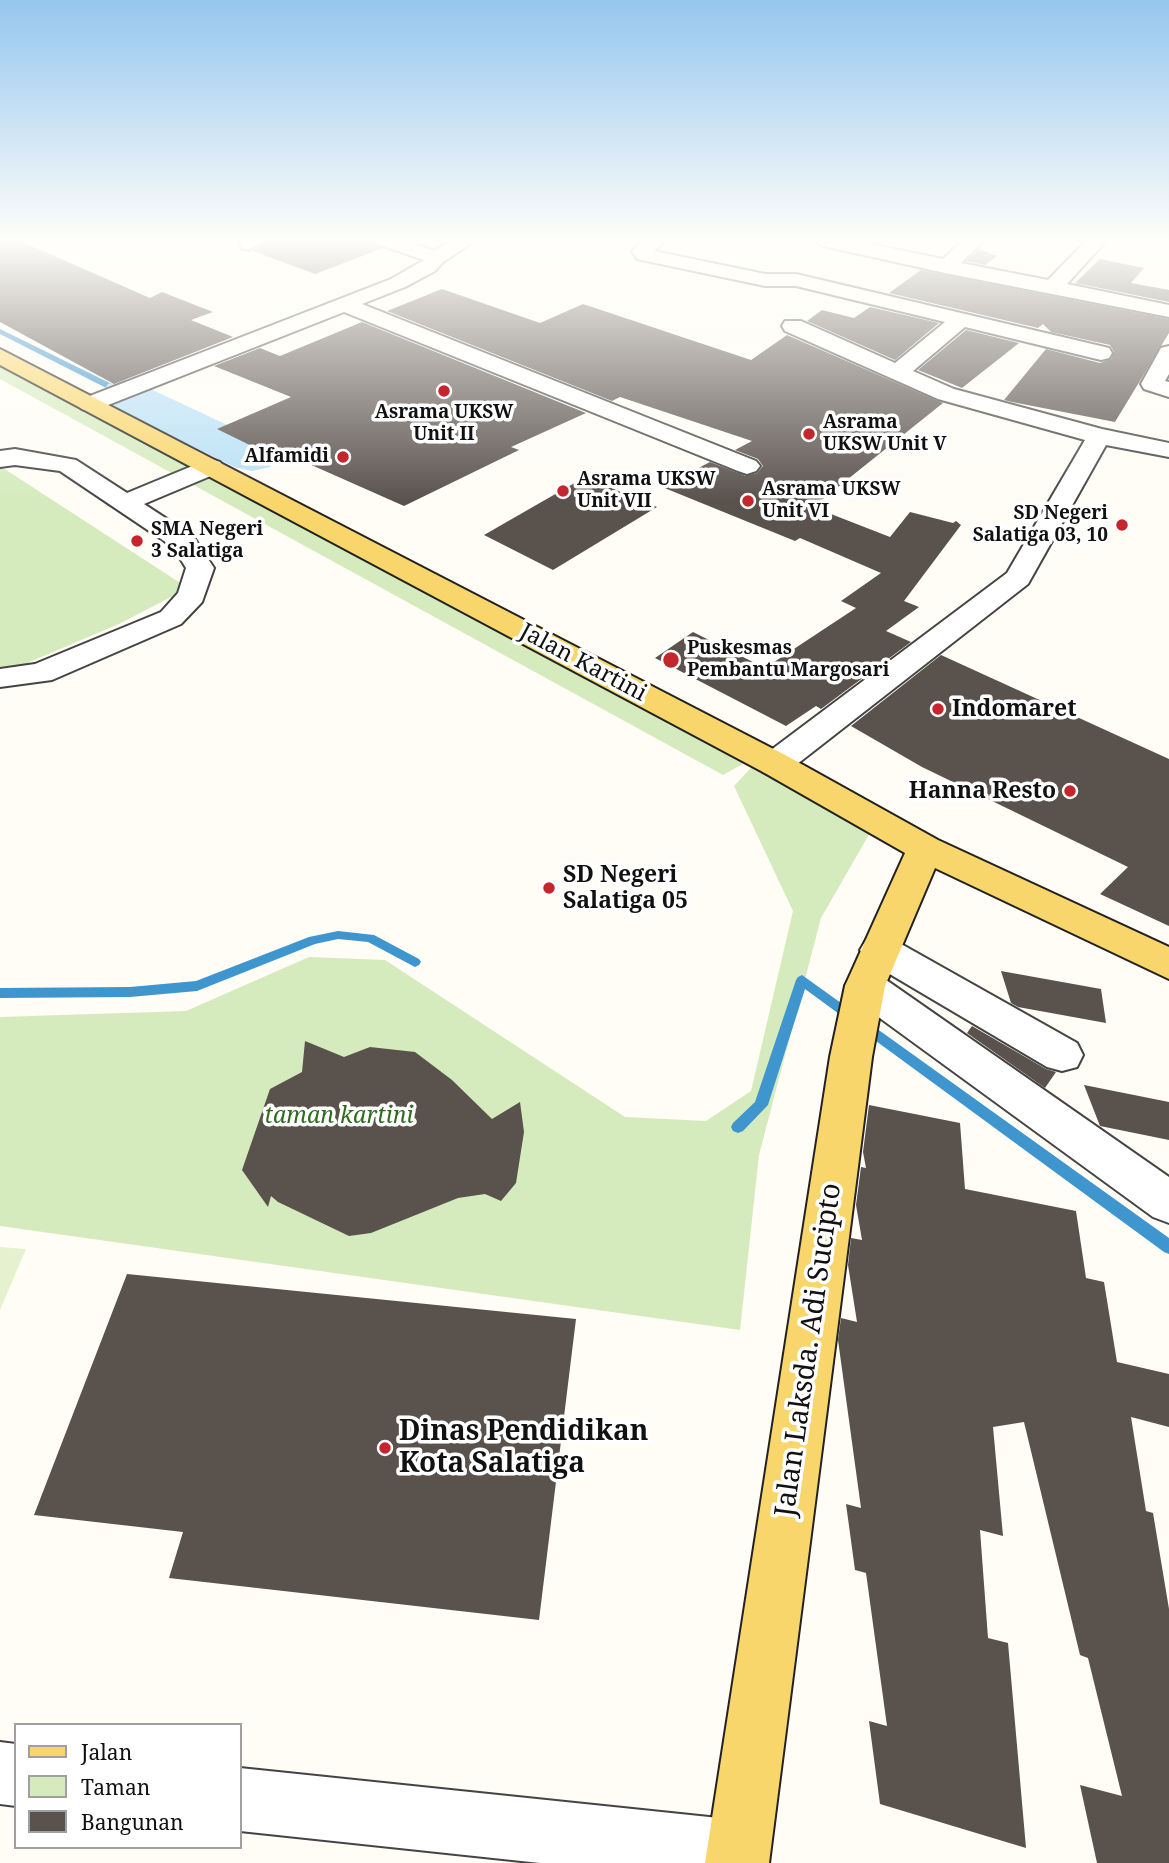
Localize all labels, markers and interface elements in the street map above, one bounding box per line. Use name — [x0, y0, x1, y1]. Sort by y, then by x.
marker: Asrama UKSW Unit II — [436, 383, 452, 399]
place label: Asrama UKSW Unit II — [375, 402, 513, 446]
place label: Asrama UKSW Unit V — [823, 412, 946, 456]
marker: Asrama UKSW Unit V — [801, 426, 817, 442]
place label: Alfamidi — [244, 446, 329, 468]
marker: Alfamidi — [335, 449, 351, 465]
place label: Asrama UKSW Unit VII — [577, 469, 716, 513]
place label: Asrama UKSW Unit VI — [762, 479, 901, 523]
marker: Asrama UKSW Unit VII — [555, 483, 571, 499]
marker: Asrama UKSW Unit VI — [740, 493, 756, 509]
place label: SD Negeri Salatiga 03, 10 — [973, 503, 1108, 547]
marker: SD Negeri Salatiga 03, 10 — [1114, 517, 1130, 533]
place label: SMA Negeri 3 Salatiga — [151, 519, 263, 563]
marker: SMA Negeri 3 Salatiga — [129, 533, 145, 549]
street label: Jalan Kartini — [515, 618, 651, 708]
place label: Puskesmas Pembantu Margosari — [687, 638, 889, 682]
marker: Puskesmas Pembantu Margosari — [661, 650, 681, 670]
place label: Indomaret — [952, 695, 1077, 723]
marker: Indomaret — [930, 701, 946, 717]
place label: Hanna Resto — [909, 777, 1056, 805]
marker: Hanna Resto — [1062, 783, 1078, 799]
place label: SD Negeri Salatiga 05 — [563, 861, 688, 915]
marker: SD Negeri Salatiga 05 — [541, 880, 557, 896]
park label: taman kartini — [265, 1102, 413, 1130]
street label: Jalan Laksda. Adi Sucipto — [769, 1181, 849, 1519]
place label: Dinas Pendidikan Kota Salatiga — [399, 1415, 648, 1481]
marker: Dinas Pendidikan Kota Salatiga — [377, 1440, 393, 1456]
legend — [14, 1723, 242, 1849]
text: Jalan — [81, 1738, 132, 1766]
text: Taman — [81, 1773, 150, 1801]
text: Bangunan — [81, 1808, 184, 1836]

